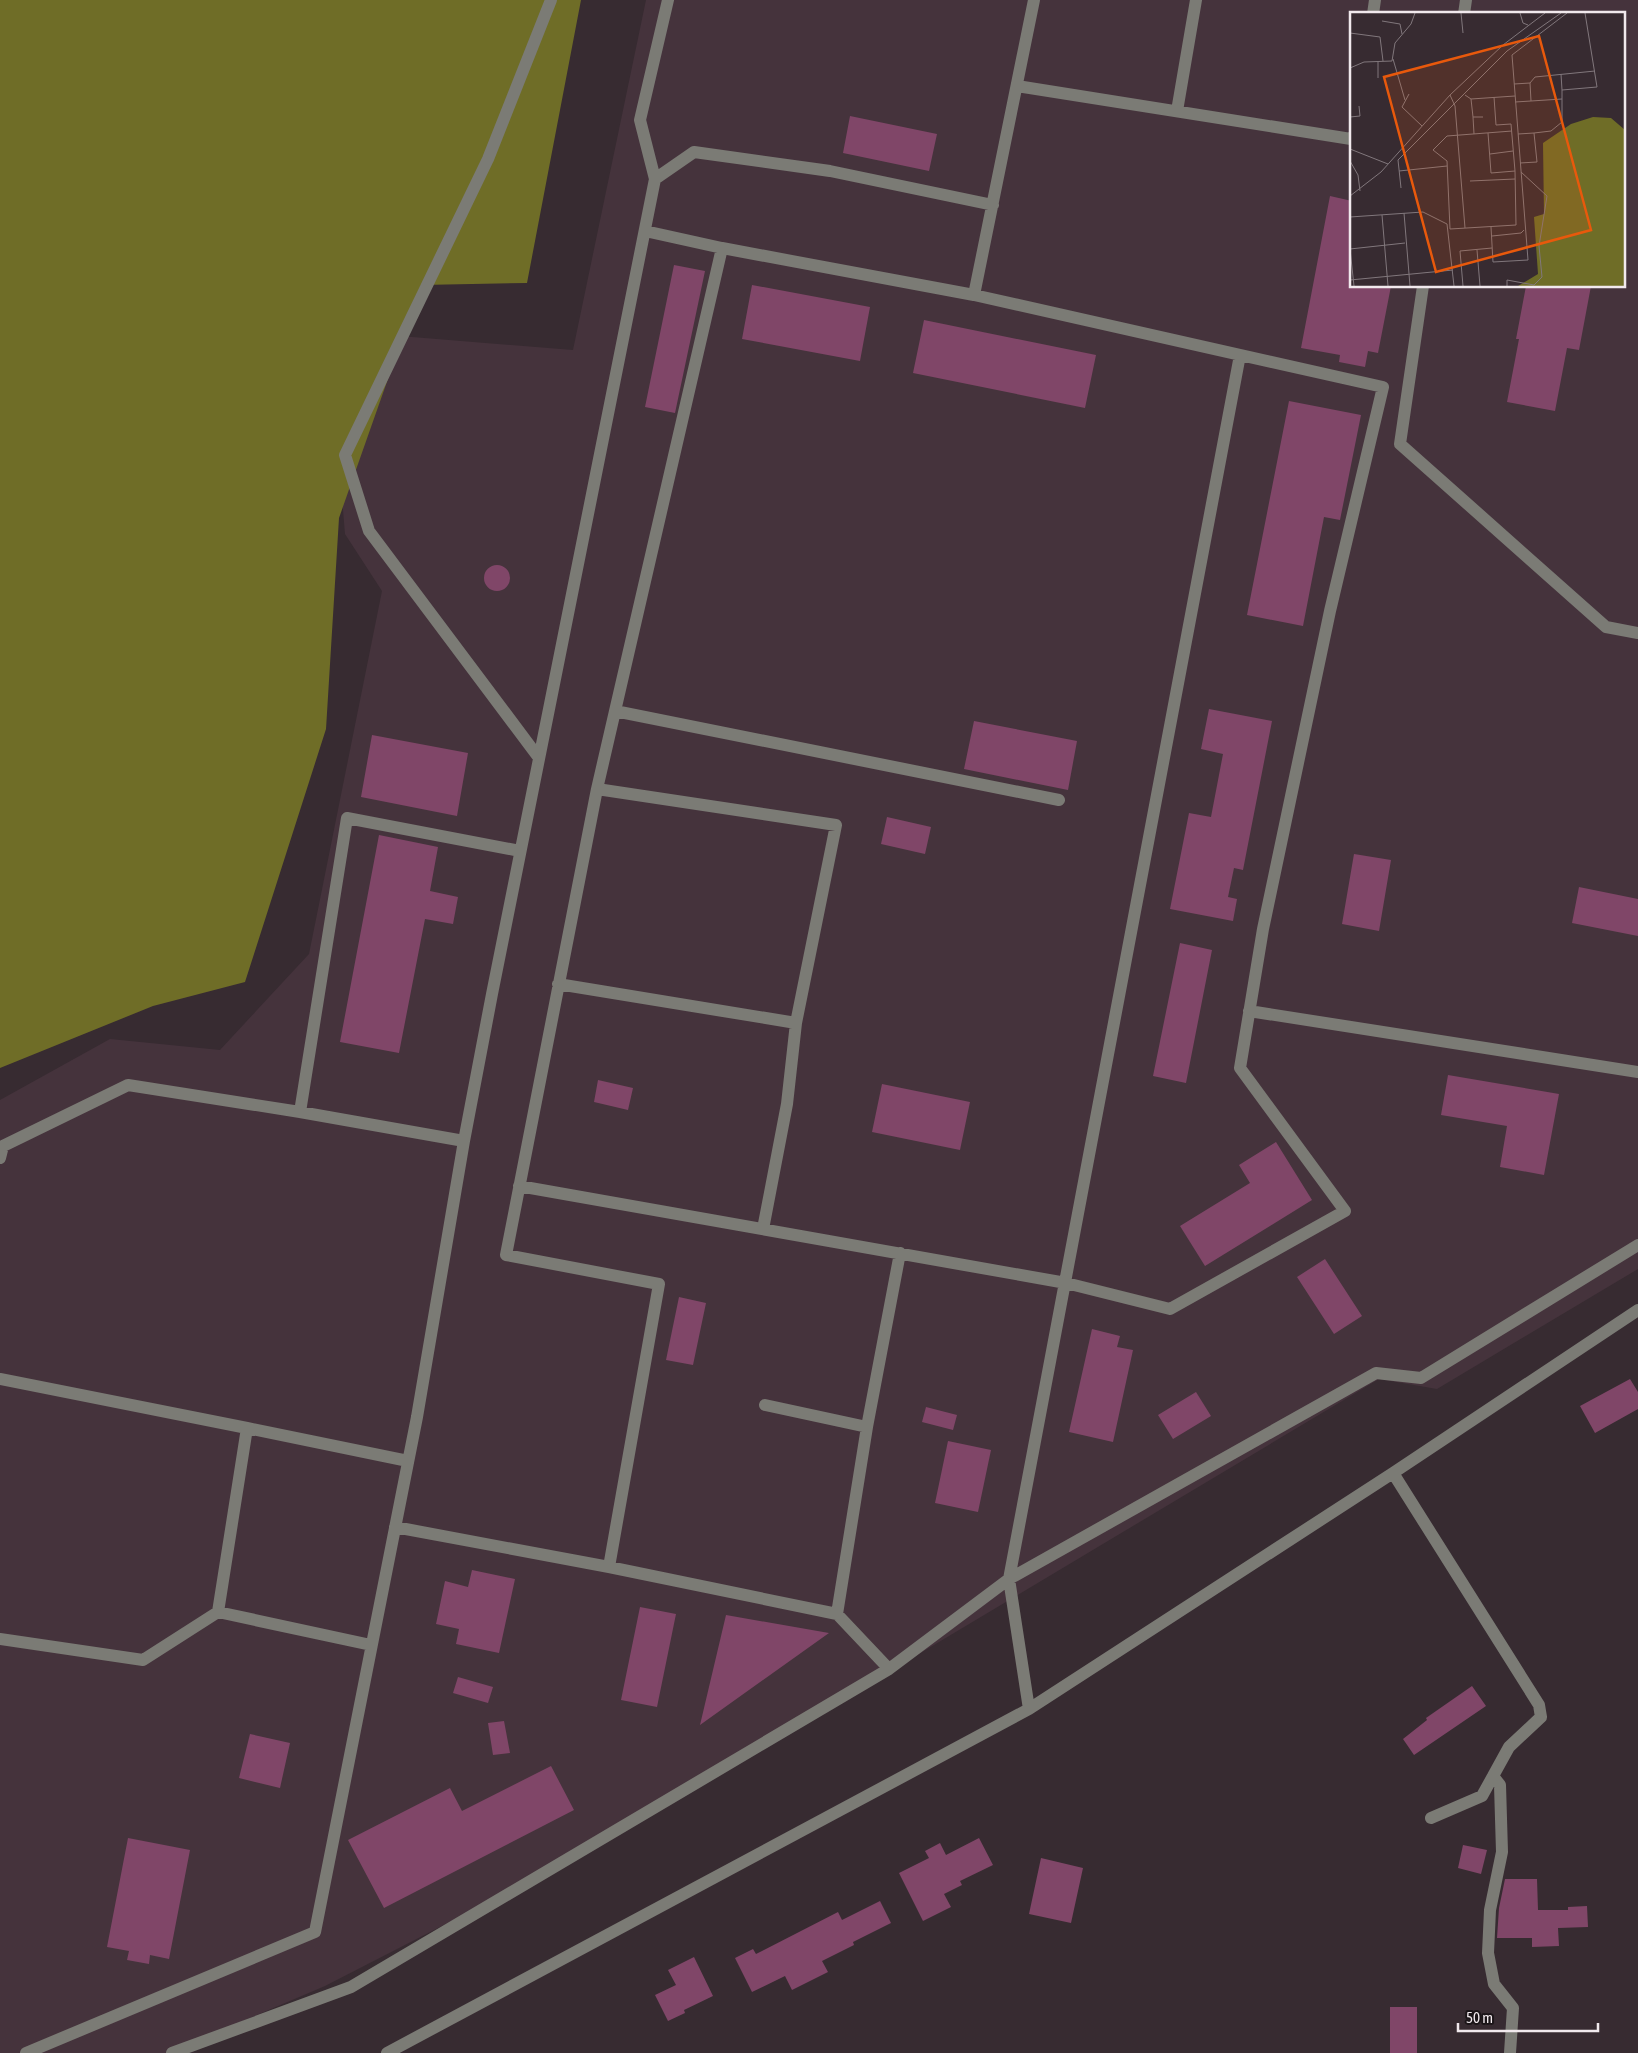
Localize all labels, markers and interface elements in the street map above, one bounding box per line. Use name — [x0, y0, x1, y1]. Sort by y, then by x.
inset map — [1350, 12, 1626, 288]
scale bar — [1458, 2000, 1598, 2032]
text: 50 m — [1466, 2009, 1493, 2026]

